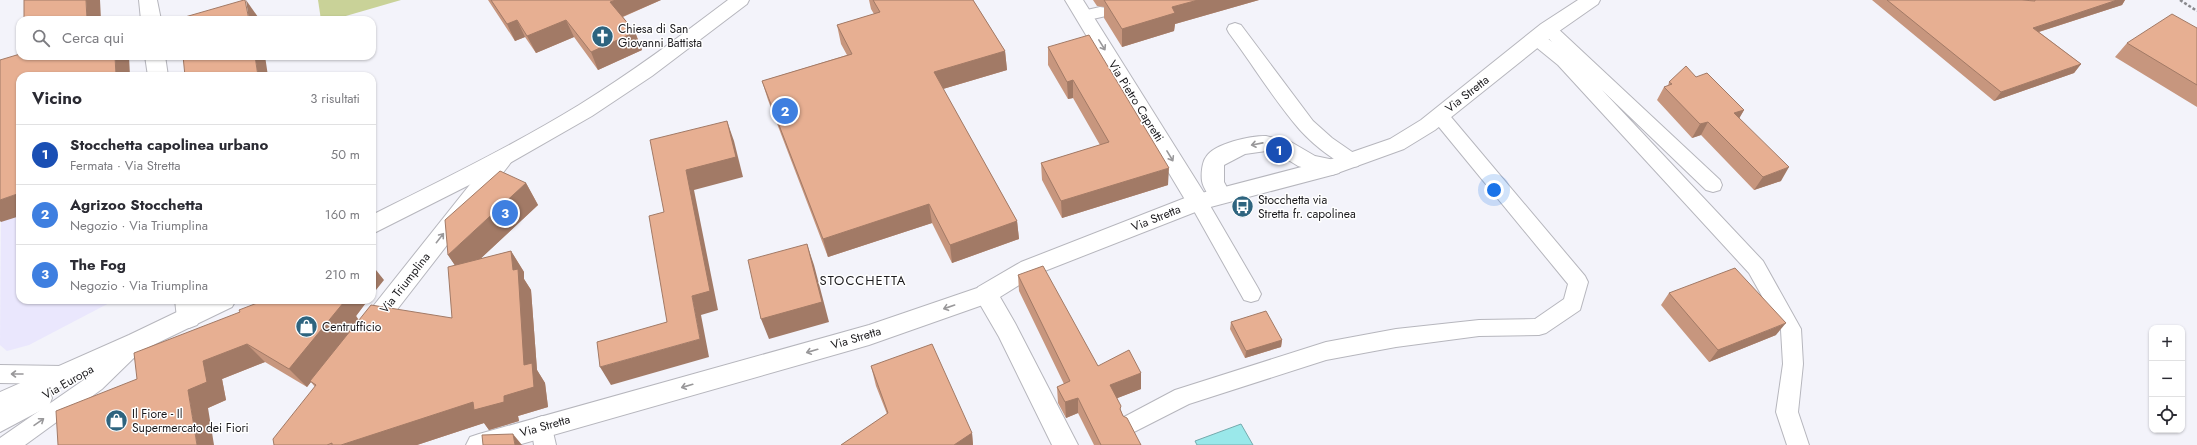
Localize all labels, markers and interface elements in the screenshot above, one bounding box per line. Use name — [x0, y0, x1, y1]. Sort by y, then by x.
search box — [16, 16, 376, 60]
place label: Chiesa di San Giovanni Battista — [618, 20, 702, 52]
church icon: Chiesa di San Giovanni Battista — [590, 23, 616, 49]
icon: search — [30, 27, 52, 49]
text: Cerca qui — [62, 27, 124, 49]
one-way arrow — [1098, 39, 1106, 50]
street label: Via Pietro Capretti — [1104, 57, 1168, 145]
street label: Via Stretta — [1441, 71, 1493, 117]
text: Vicino — [32, 86, 82, 110]
text: 3 risultati — [310, 89, 360, 108]
pin: 2 — [772, 96, 798, 126]
text: Stocchetta capolinea urbano — [70, 134, 268, 156]
pin: 1 — [1266, 135, 1292, 165]
one-way arrow — [1251, 141, 1264, 149]
text: 1 — [42, 145, 48, 164]
text: 50 m — [331, 145, 360, 164]
one-way arrow — [1167, 150, 1175, 162]
text: Fermata · Via Stretta — [70, 156, 181, 175]
your location — [1484, 180, 1504, 200]
place label: Stocchetta via Stretta fr. capolinea — [1258, 191, 1356, 223]
text: Agrizoo Stocchetta — [70, 194, 203, 216]
bus stop icon: Stocchetta via Stretta fr. capolinea — [1230, 194, 1256, 220]
pin: 3 — [492, 198, 518, 228]
street label: Via Stretta — [1129, 200, 1183, 236]
text: 2 — [41, 205, 49, 224]
text: 160 m — [325, 205, 360, 224]
text: Negozio · Via Triumplina — [70, 216, 208, 235]
one-way arrow — [436, 232, 444, 243]
street label: Via Triumplina — [376, 249, 435, 317]
text: The Fog — [70, 254, 126, 276]
text: 3 — [41, 265, 49, 284]
text: 210 m — [325, 265, 360, 284]
district label: STOCCHETTA — [820, 271, 906, 290]
text: Negozio · Via Triumplina — [70, 276, 208, 295]
one-way arrow — [943, 304, 956, 311]
shop icon: Centrufficio — [293, 314, 319, 340]
place label: Centrufficio — [322, 318, 382, 336]
street label: Via Stretta — [829, 322, 883, 354]
map controls — [2149, 325, 2185, 433]
button: + — [2149, 325, 2185, 361]
one-way arrow — [806, 348, 819, 355]
street label: Via Europa — [39, 360, 97, 404]
button: − — [2149, 361, 2185, 397]
one-way arrow — [11, 371, 24, 378]
one-way arrow — [681, 383, 694, 390]
button: locate — [2149, 397, 2185, 433]
place label: Il Fiore - Il Supermercato dei Fiori — [132, 405, 249, 437]
shop icon: Il Fiore - Il Supermercato dei Fiori — [104, 408, 130, 434]
street label: Via Stretta — [518, 410, 572, 442]
one-way arrow — [34, 418, 45, 426]

